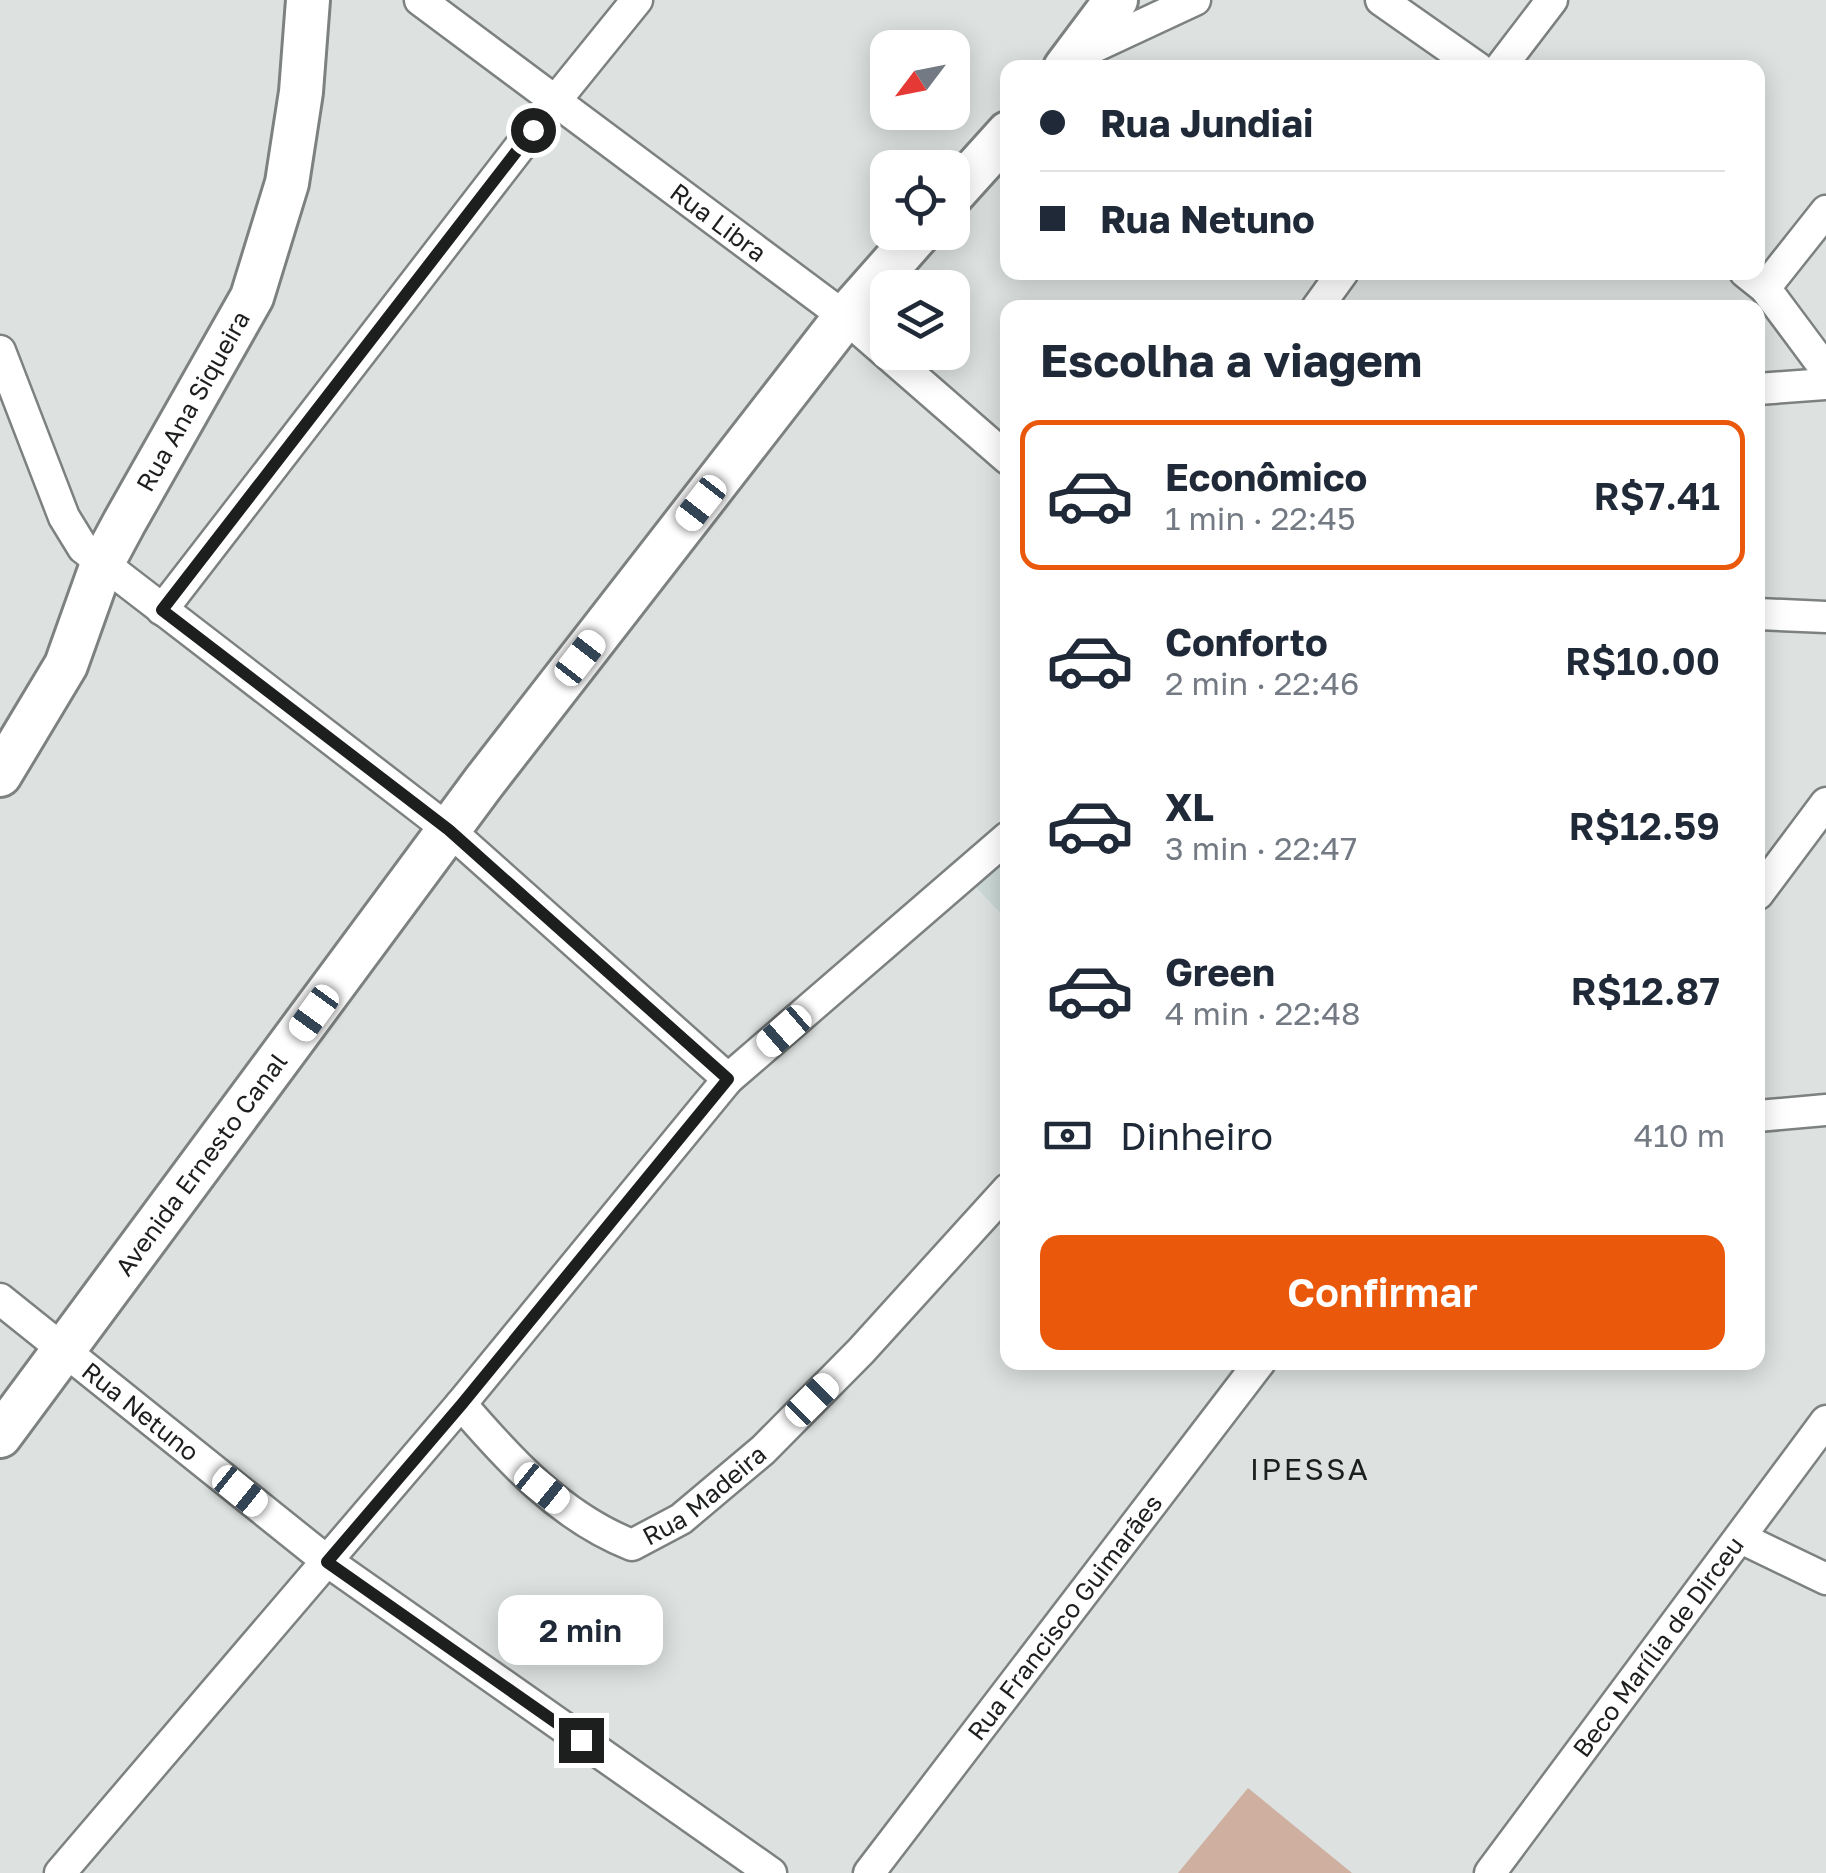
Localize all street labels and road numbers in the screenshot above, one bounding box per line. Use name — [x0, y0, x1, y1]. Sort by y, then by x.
street label: Rua Libra — [664, 176, 773, 268]
street label: Rua Ana Siqueira — [129, 305, 256, 497]
street label: Avenida Ernesto Canal — [108, 1047, 293, 1282]
street label: Rua Netuno — [76, 1355, 206, 1467]
street label: Rua Madeira — [637, 1438, 772, 1552]
street label: Rua Francisco Guimarães — [960, 1488, 1168, 1746]
street label: Beco Marília de Dirceu — [1566, 1530, 1750, 1763]

